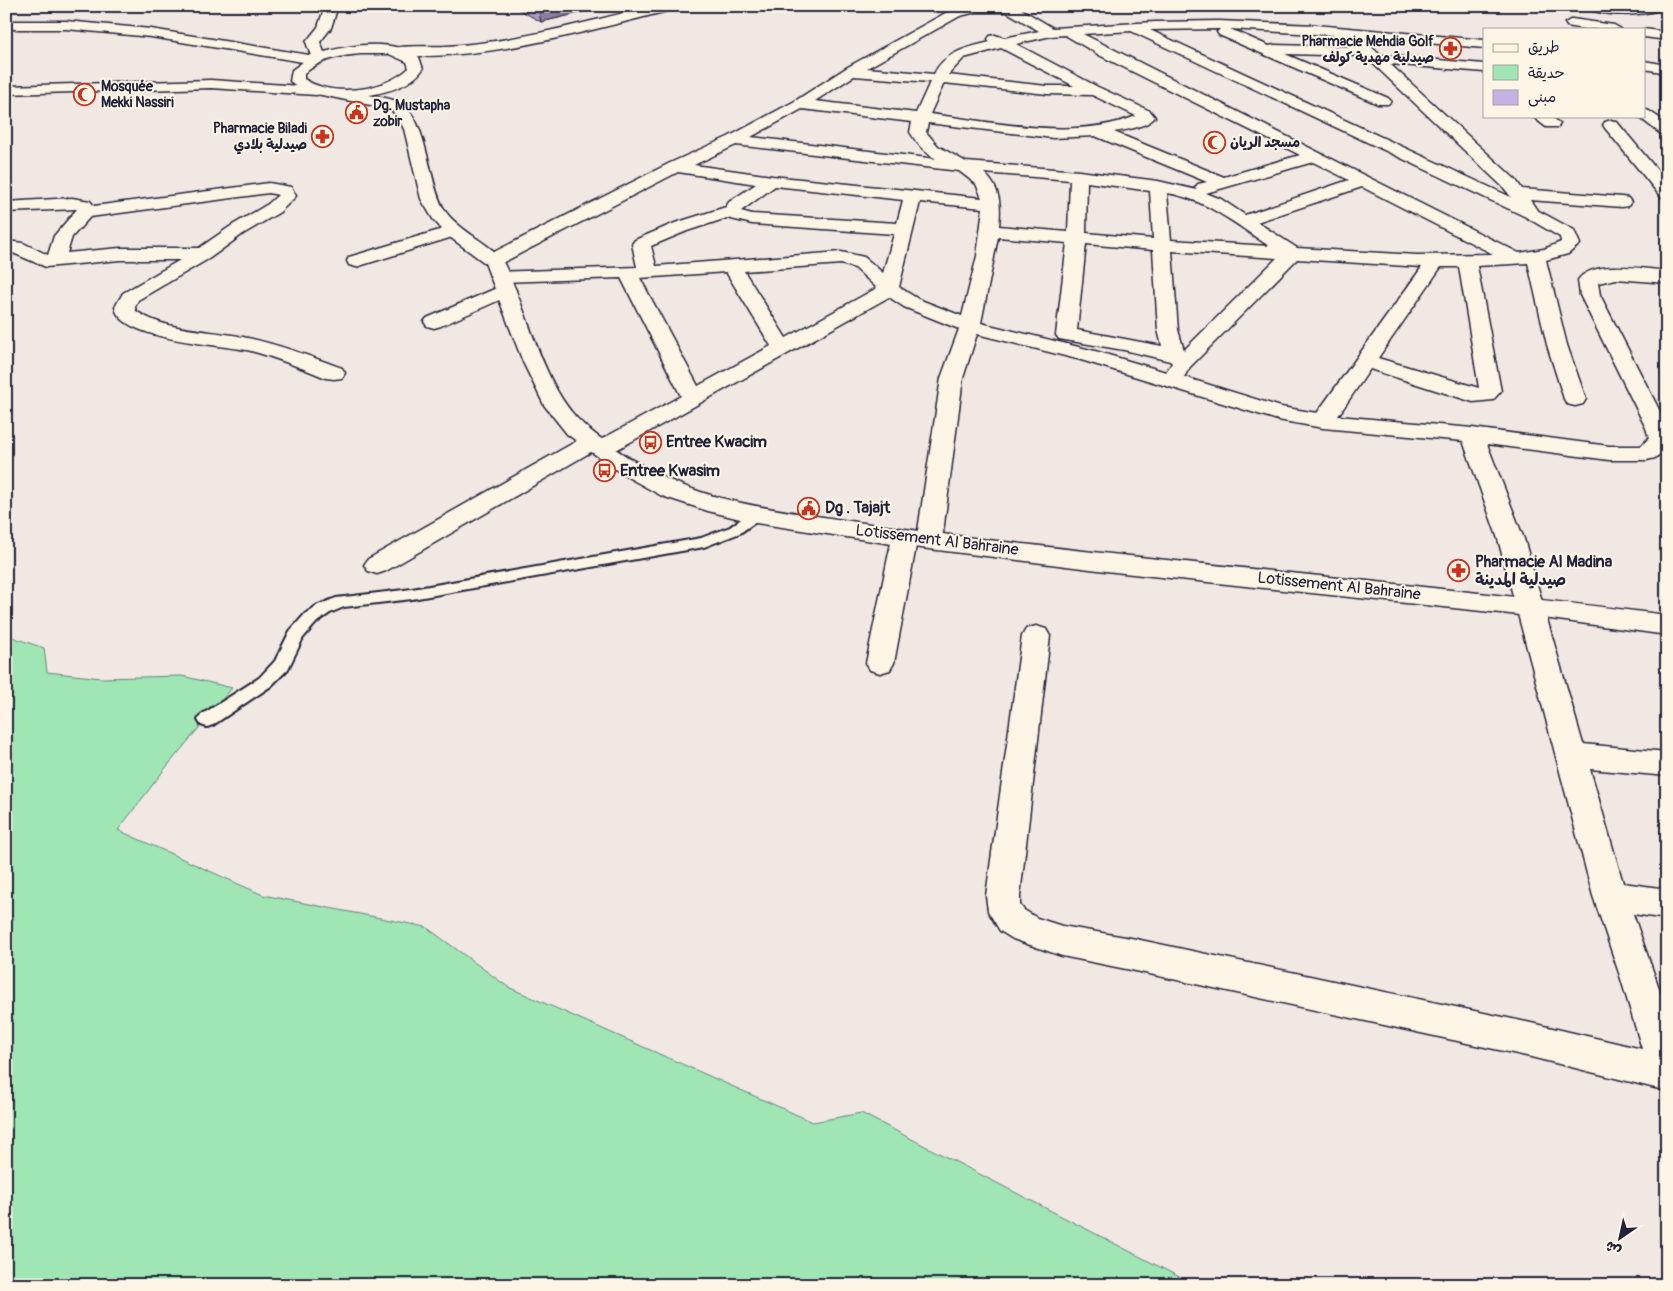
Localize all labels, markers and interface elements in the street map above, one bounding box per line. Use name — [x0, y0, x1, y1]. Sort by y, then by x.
legend — [1483, 28, 1646, 118]
place label: Pharmacie Mehdia Golf صيدلية مهدية كولف — [1301, 33, 1434, 67]
pharmacy icon: Pharmacie Mehdia Golf صيدلية مهدية كولف — [1438, 37, 1462, 61]
text: طريق — [1528, 38, 1560, 57]
text: حديقة — [1528, 64, 1565, 83]
place label: Mosquée Mekki Nassiri — [101, 78, 174, 111]
mosque icon: Mosquée Mekki Nassiri — [73, 82, 97, 106]
text: مبنى — [1528, 88, 1556, 107]
place label: Dg. Mustapha zobir — [373, 97, 451, 130]
public building icon: Dg. Mustapha zobir — [345, 101, 369, 125]
place label: Pharmacie Biladi صيدلية بلادي — [213, 120, 307, 155]
pharmacy icon: Pharmacie Biladi صيدلية بلادي — [311, 124, 335, 148]
mosque icon: مسجد الريان — [1202, 130, 1226, 154]
place label: مسجد الريان — [1230, 134, 1300, 151]
bus stop icon: Entree Kwacim — [638, 430, 662, 454]
place label: Entree Kwacim — [666, 432, 767, 452]
bus stop icon: Entree Kwasim — [592, 459, 616, 483]
place label: Entree Kwasim — [620, 461, 720, 481]
public building icon: Dg . Tajajt — [797, 496, 821, 520]
place label: Dg . Tajajt — [825, 498, 891, 518]
street label: Lotissement Al Bahraine — [854, 520, 1020, 560]
place label: Pharmacie Al Madina صيدلية المدينة — [1475, 552, 1613, 590]
pharmacy icon: Pharmacie Al Madina صيدلية المدينة — [1447, 559, 1471, 583]
street label: Lotissement Al Bahraine — [1256, 567, 1422, 605]
north arrow — [1596, 1214, 1646, 1264]
text: ش — [1602, 1237, 1624, 1260]

